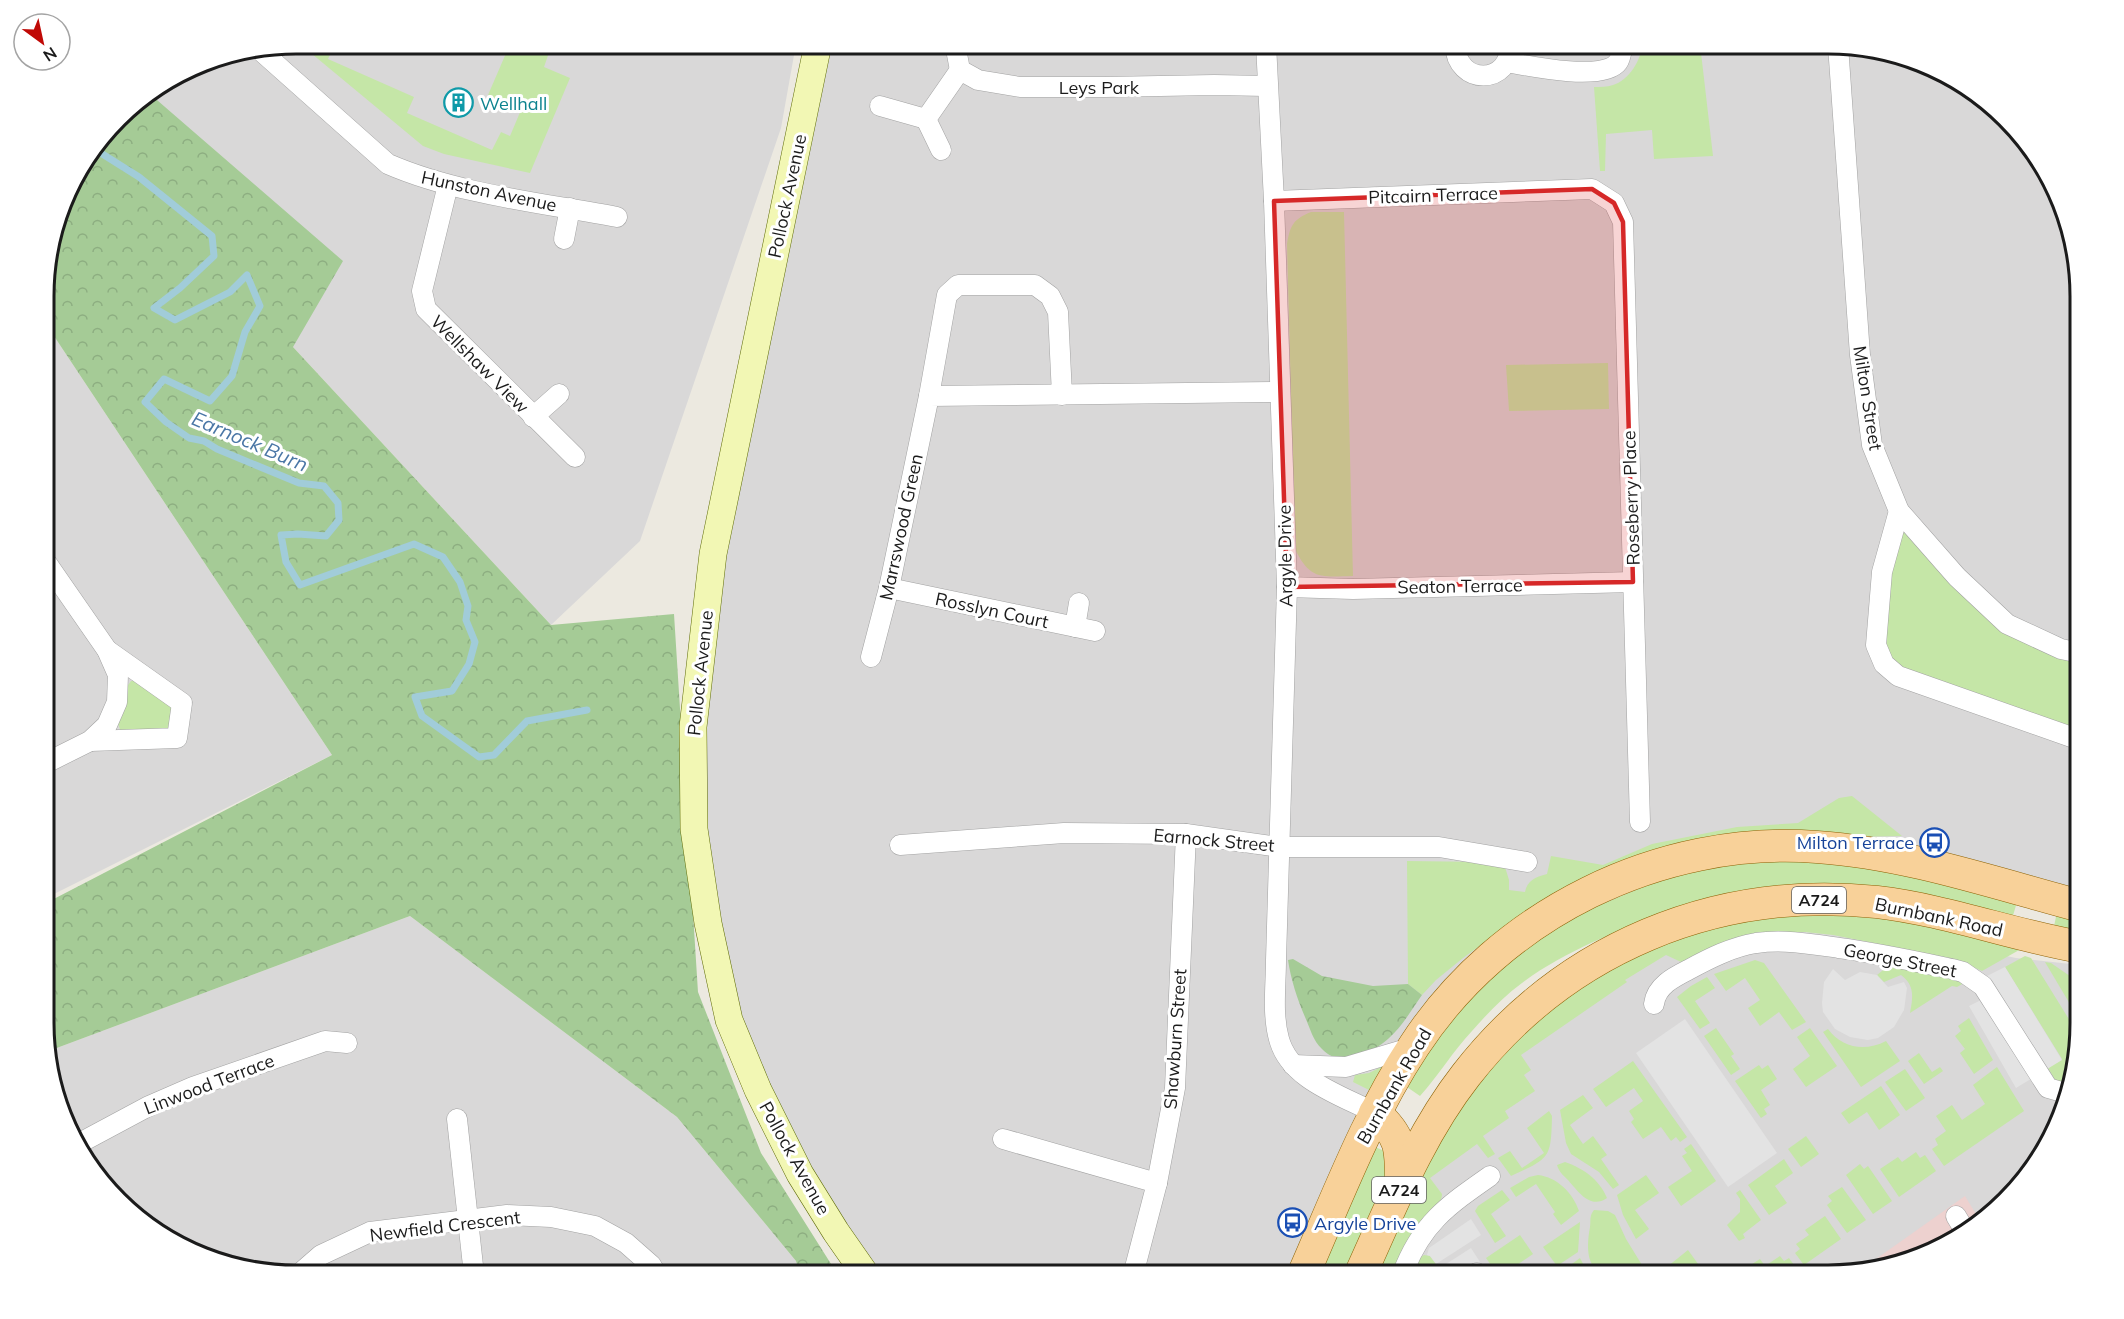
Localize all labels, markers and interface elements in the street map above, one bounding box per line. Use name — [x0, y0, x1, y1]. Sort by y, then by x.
north arrow — [12, 12, 72, 72]
text: N — [40, 43, 61, 66]
street label: Leys Park — [1059, 76, 1140, 99]
building icon: Wellhall — [443, 87, 475, 119]
place label: Wellhall — [480, 92, 547, 115]
street label: Pollock Avenue — [763, 132, 811, 260]
street label: Hunston Avenue — [419, 165, 559, 217]
street label: Pitcairn Terrace — [1368, 181, 1498, 209]
street label: Wellshaw View — [426, 310, 534, 418]
street label: Milton Street — [1848, 344, 1888, 452]
water label: Earnock Burn — [188, 405, 312, 477]
street label: Roseberry Place — [1617, 430, 1645, 566]
street label: Marrswood Green — [874, 452, 928, 602]
street label: Argyle Drive — [1273, 505, 1297, 607]
street label: Seaton Terrace — [1397, 573, 1523, 599]
street label: Rosslyn Court — [933, 587, 1051, 633]
street label: Pollock Avenue — [682, 609, 718, 737]
street label: Earnock Street — [1153, 823, 1275, 857]
bus stop icon: Milton Terrace — [1919, 826, 1951, 858]
place label: Milton Terrace — [1797, 831, 1914, 854]
road number: A724 — [1792, 887, 1846, 913]
street label: Burnbank Road — [1873, 892, 2005, 942]
street label: George Street — [1841, 938, 1959, 982]
street label: Shawburn Street — [1159, 968, 1191, 1110]
street label: Burnbank Road — [1352, 1024, 1436, 1148]
street label: Linwood Terrace — [141, 1049, 277, 1119]
street label: Pollock Avenue — [754, 1097, 836, 1219]
road number: A724 — [1372, 1177, 1426, 1203]
street label: Newfield Crescent — [368, 1205, 522, 1247]
bus stop icon: Argyle Drive — [1277, 1207, 1309, 1239]
place label: Argyle Drive — [1314, 1212, 1416, 1235]

